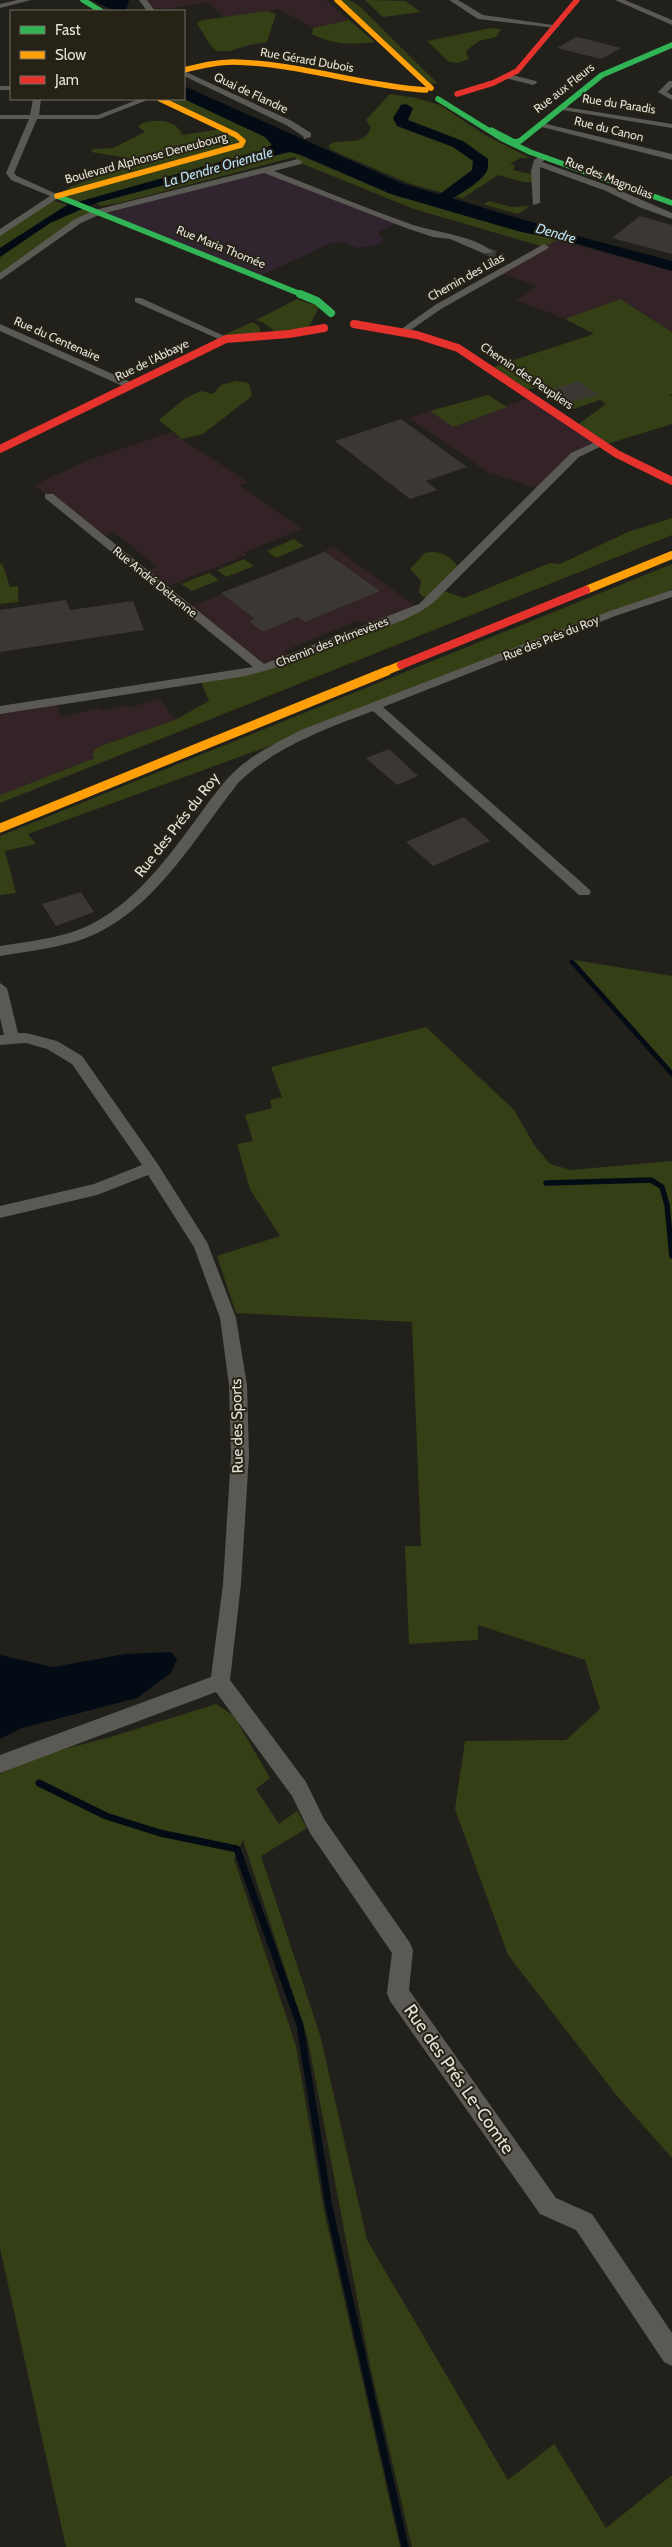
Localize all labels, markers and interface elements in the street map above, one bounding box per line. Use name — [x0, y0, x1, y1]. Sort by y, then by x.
legend — [10, 10, 185, 100]
text: Fast — [55, 21, 80, 39]
street label: Rue Gérard Dubois — [259, 44, 355, 75]
text: Slow — [55, 46, 86, 64]
street label: Rue aux Fleurs — [530, 59, 597, 116]
street label: Quai de Flandre — [212, 69, 291, 116]
text: Jam — [54, 71, 79, 89]
street label: Rue du Paradis — [581, 90, 657, 117]
street label: Rue du Canon — [573, 113, 646, 144]
street label: Boulevard Alphonse Deneubourg — [63, 128, 230, 186]
water label: La Dendre Orientale — [161, 143, 275, 191]
street label: Rue des Magnolias — [563, 153, 655, 202]
water label: Dendre — [534, 219, 579, 247]
street label: Rue Maria Thomée — [174, 222, 268, 271]
street label: Chemin des Lilas — [425, 249, 507, 304]
street label: Rue du Centenaire — [12, 313, 103, 364]
street label: Rue de l'Abbaye — [112, 335, 191, 384]
street label: Chemin des Peupliers — [478, 339, 577, 412]
street label: Rue André Delzenne — [110, 543, 201, 620]
street label: Rue des Prés du Roy — [501, 611, 601, 664]
street label: Chemin des Primevères — [273, 613, 390, 670]
street label: Rue des Prés du Roy — [131, 769, 224, 881]
street label: Rue des Sports — [227, 1379, 247, 1473]
street label: Rue des Prés Le-Comte — [399, 2000, 519, 2158]

